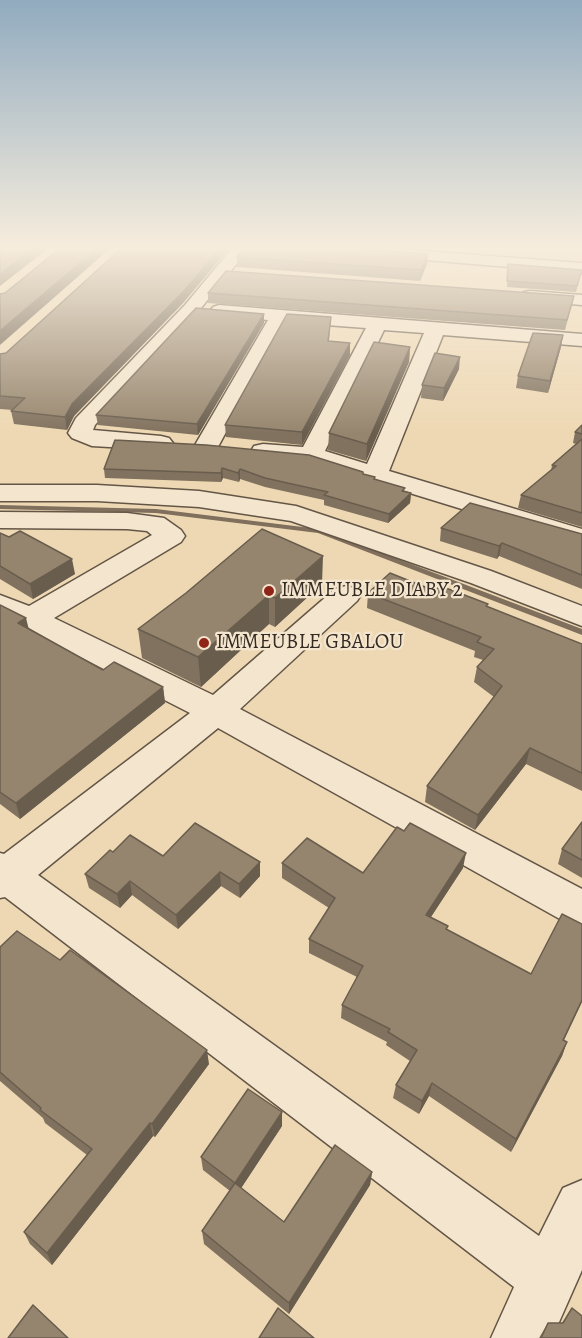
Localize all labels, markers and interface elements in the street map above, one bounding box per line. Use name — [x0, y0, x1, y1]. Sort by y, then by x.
place label: IMMEUBLE DIABY 2 — [281, 578, 463, 604]
marker: IMMEUBLE DIABY 2 — [262, 584, 276, 598]
place label: IMMEUBLE GBALOU — [216, 630, 403, 656]
marker: IMMEUBLE GBALOU — [197, 636, 211, 650]

